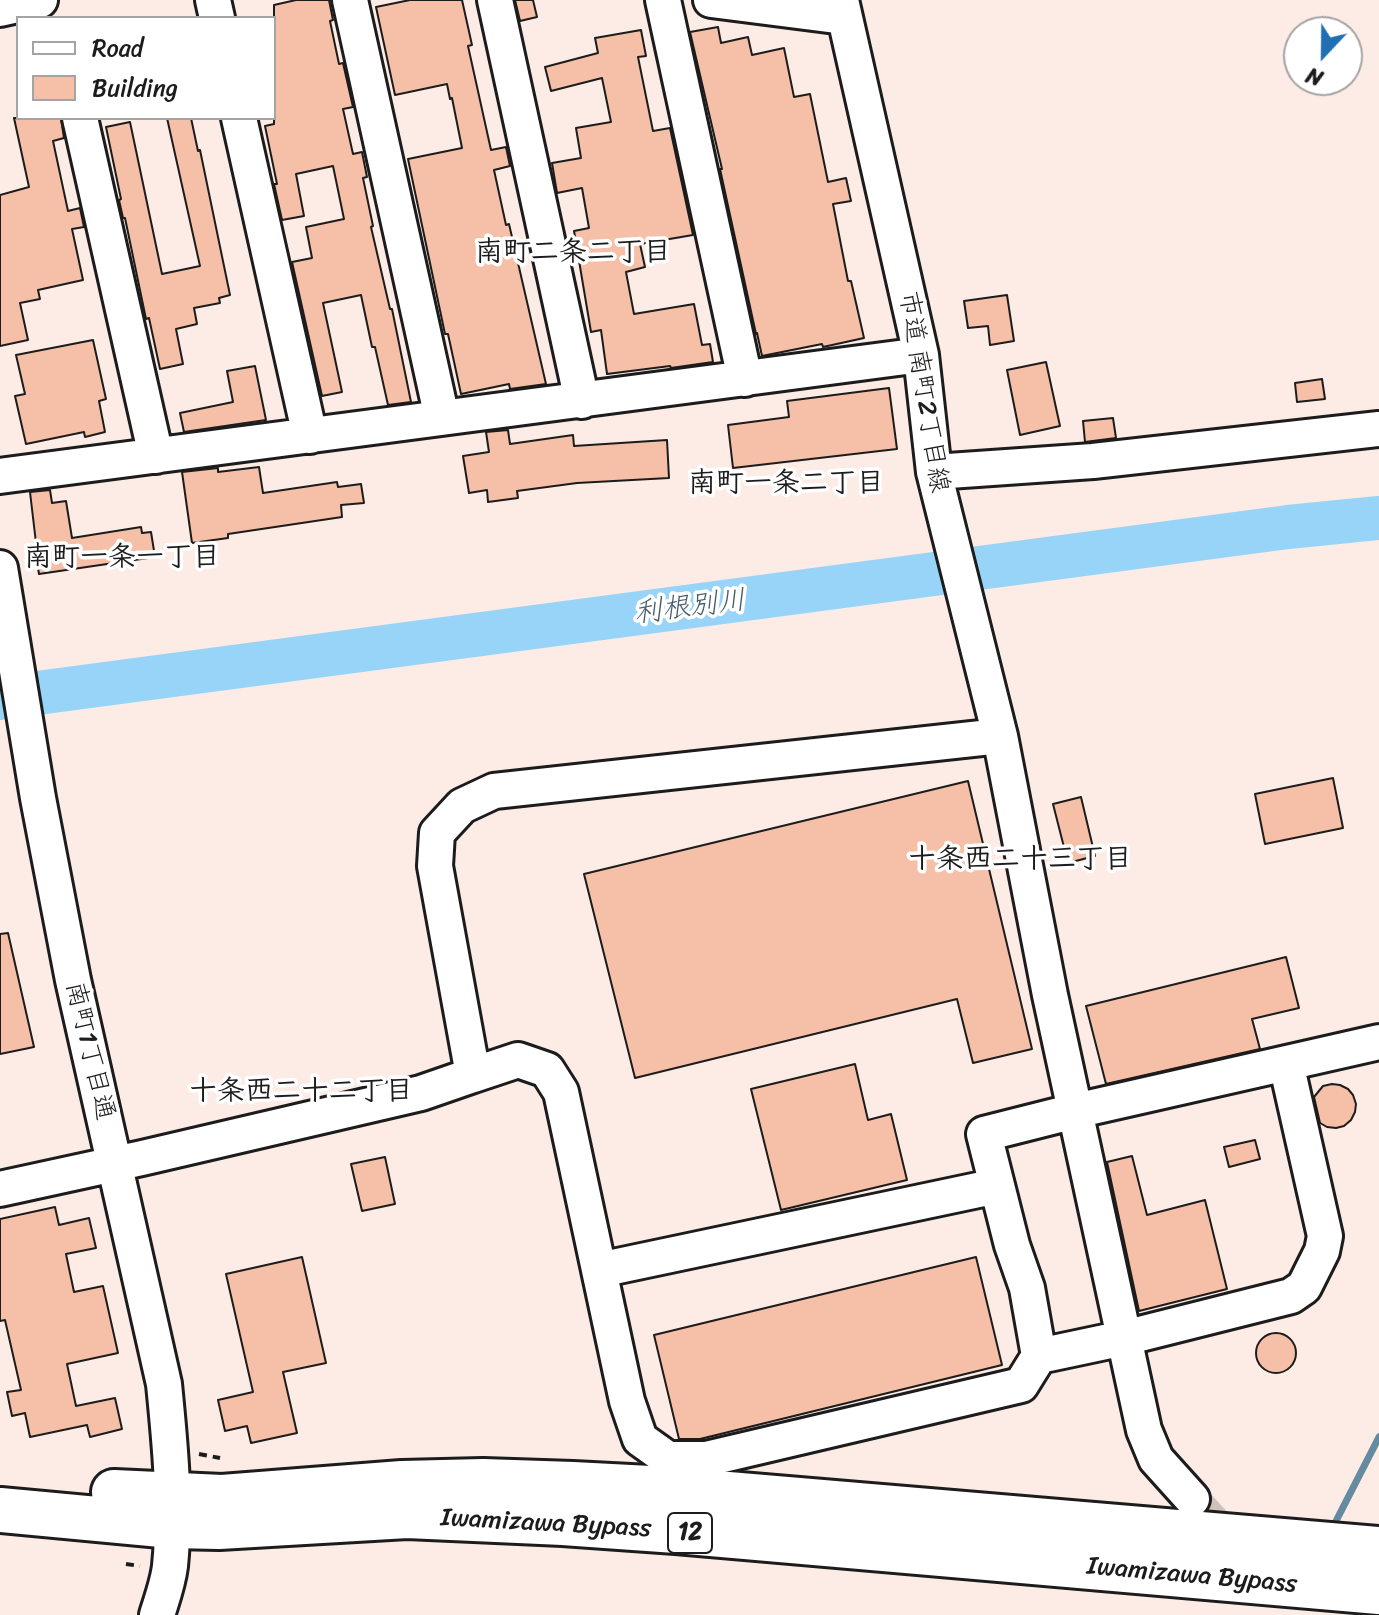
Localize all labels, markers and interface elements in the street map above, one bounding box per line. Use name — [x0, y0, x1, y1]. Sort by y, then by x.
legend — [16, 16, 276, 120]
north arrow — [1283, 16, 1363, 96]
text: Road — [92, 27, 143, 69]
text: N — [1300, 56, 1329, 98]
text: Building — [92, 67, 178, 109]
district label: 南町二条二丁目 — [475, 236, 671, 270]
street label: 市道 南町2丁目線 — [892, 289, 954, 495]
district label: 南町一条二丁目 — [688, 467, 884, 501]
district label: 南町一条一丁目 — [24, 541, 220, 575]
water label: 利根別川 — [632, 585, 748, 631]
district label: 十条西二十三丁目 — [908, 843, 1132, 877]
street label: 南町1丁目通 — [58, 979, 120, 1123]
district label: 十条西二十二丁目 — [189, 1075, 413, 1109]
street label: Iwamizawa Bypass — [440, 1503, 652, 1545]
road number: 12 — [668, 1513, 712, 1553]
street label: Iwamizawa Bypass — [1086, 1551, 1298, 1601]

